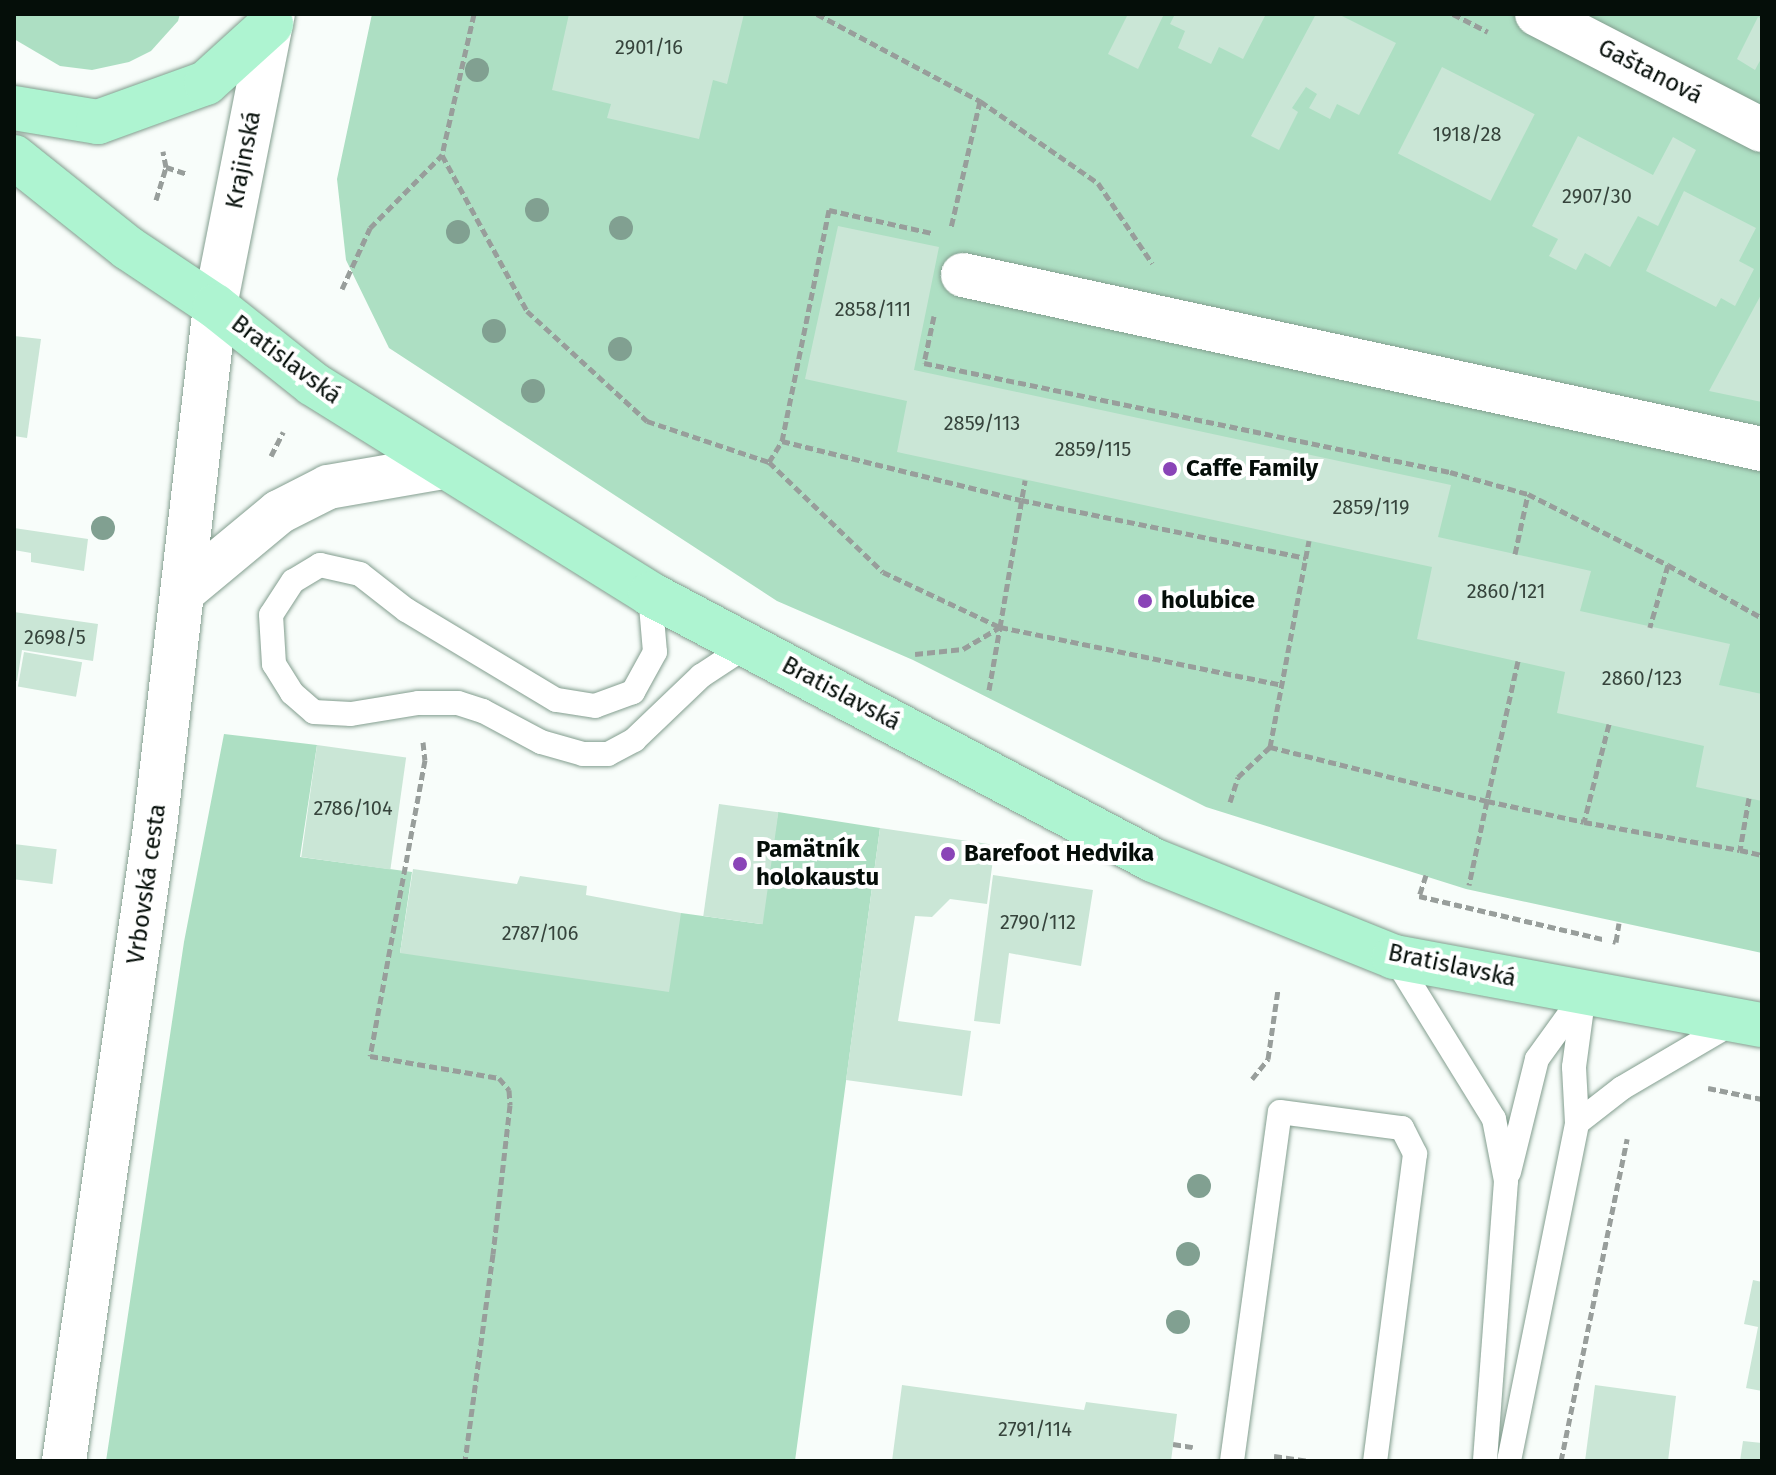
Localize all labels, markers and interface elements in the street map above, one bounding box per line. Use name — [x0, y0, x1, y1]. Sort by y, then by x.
street label: Gaštanová — [1593, 33, 1707, 111]
house number: 2901/16 — [615, 35, 683, 59]
street label: Krajinská — [220, 109, 268, 211]
house number: 1918/28 — [1433, 122, 1501, 146]
house number: 2907/30 — [1562, 184, 1632, 208]
house number: 2858/111 — [835, 297, 911, 321]
street label: Bratislavská — [225, 309, 347, 411]
house number: 2859/113 — [944, 411, 1020, 435]
house number: 2859/115 — [1055, 437, 1131, 461]
place label: Caffe Family — [1186, 455, 1318, 483]
marker: Caffe Family — [1161, 460, 1179, 478]
house number: 2859/119 — [1332, 495, 1410, 519]
house number: 2860/121 — [1467, 579, 1545, 603]
place label: holubice — [1161, 587, 1255, 615]
marker: holubice — [1136, 592, 1154, 610]
house number: 2698/5 — [24, 625, 86, 649]
street label: Bratislavská — [777, 651, 905, 737]
house number: 2860/123 — [1602, 666, 1682, 690]
house number: 2786/104 — [313, 796, 393, 820]
street label: Vrbovská cesta — [121, 802, 173, 966]
place label: Pamätník holokaustu — [756, 836, 879, 892]
place label: Barefoot Hedvika — [964, 840, 1154, 868]
marker: Barefoot Hedvika — [939, 845, 957, 863]
marker: Pamätník holokaustu — [731, 855, 749, 873]
house number: 2790/112 — [1000, 910, 1076, 934]
house number: 2787/106 — [502, 921, 578, 945]
street label: Bratislavská — [1385, 938, 1519, 994]
house number: 2791/114 — [998, 1417, 1072, 1441]

